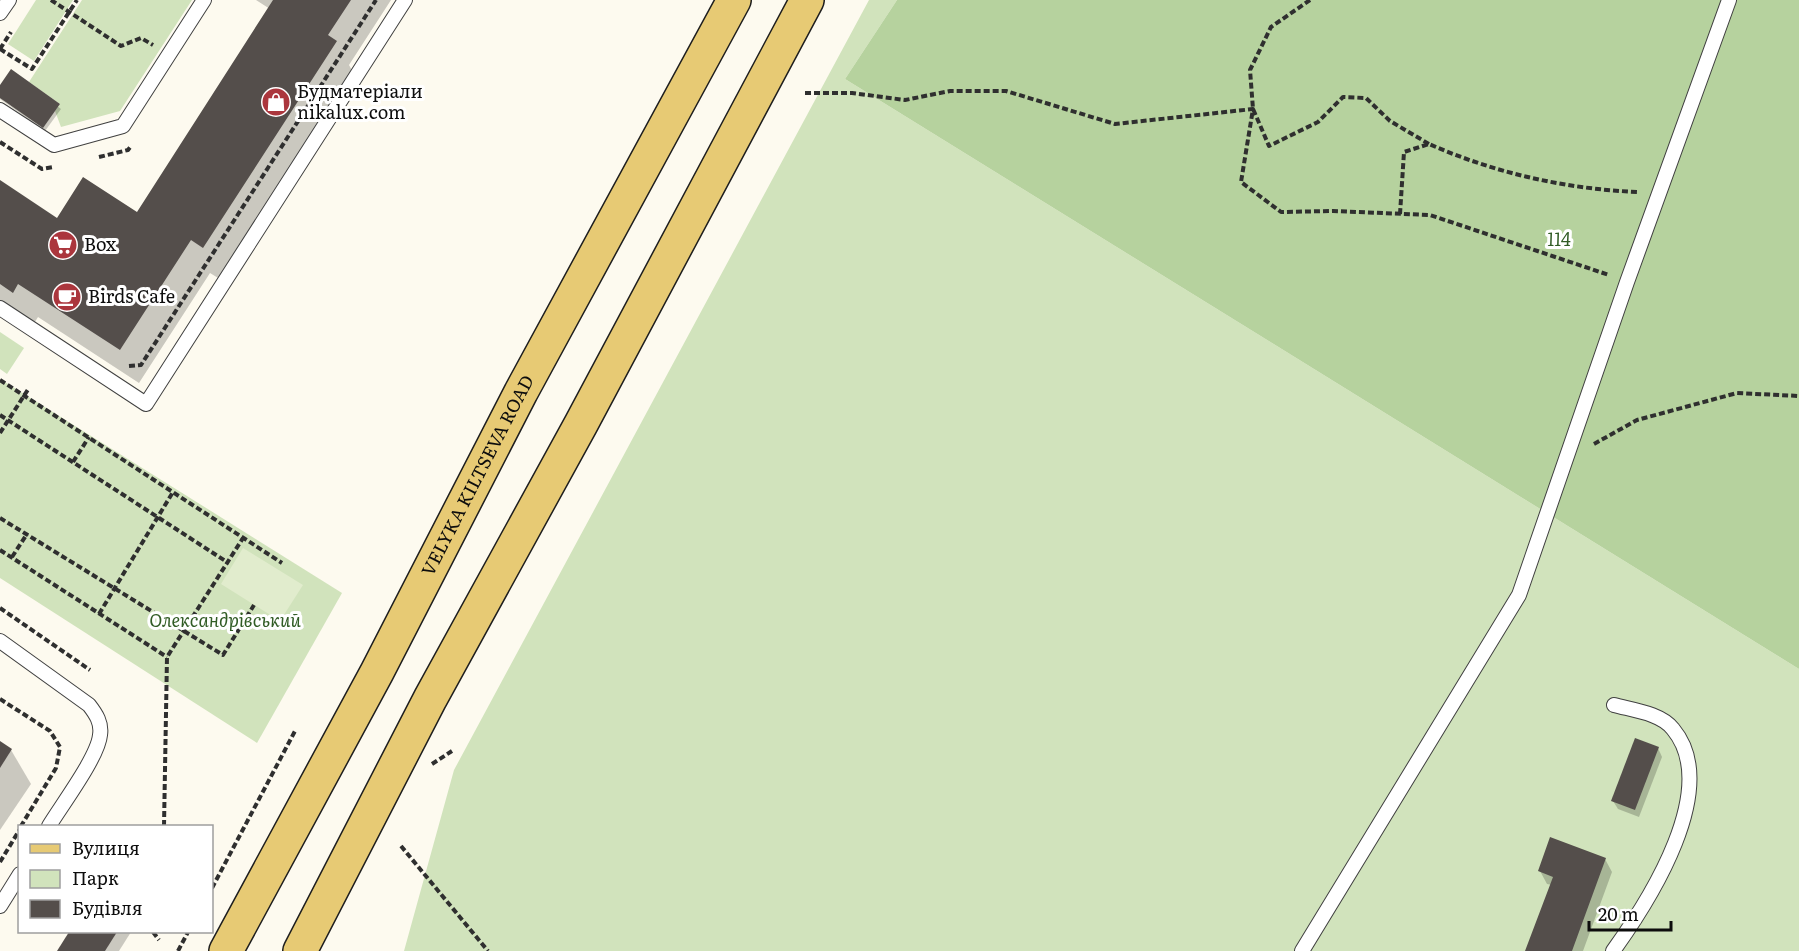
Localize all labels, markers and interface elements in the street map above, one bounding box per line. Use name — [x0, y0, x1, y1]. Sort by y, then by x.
place label: Будматеріали nikalux.com — [297, 77, 423, 125]
shop icon: Будматеріали nikalux.com — [260, 86, 292, 118]
park label: 114 — [1547, 225, 1571, 252]
supermarket icon: Box — [47, 229, 79, 261]
place label: Box — [84, 230, 117, 257]
cafe icon: Birds Cafe — [51, 281, 83, 313]
place label: Birds Cafe — [88, 282, 175, 309]
street label: VELYKA KILTSEVA ROAD — [414, 370, 540, 580]
park label: Олександрівський — [149, 606, 301, 633]
legend — [18, 825, 213, 933]
text: Вулиця — [72, 834, 140, 861]
text: Парк — [72, 864, 119, 891]
text: Будівля — [72, 894, 143, 921]
scale bar — [1589, 894, 1672, 932]
text: 20 m — [1598, 900, 1639, 927]

